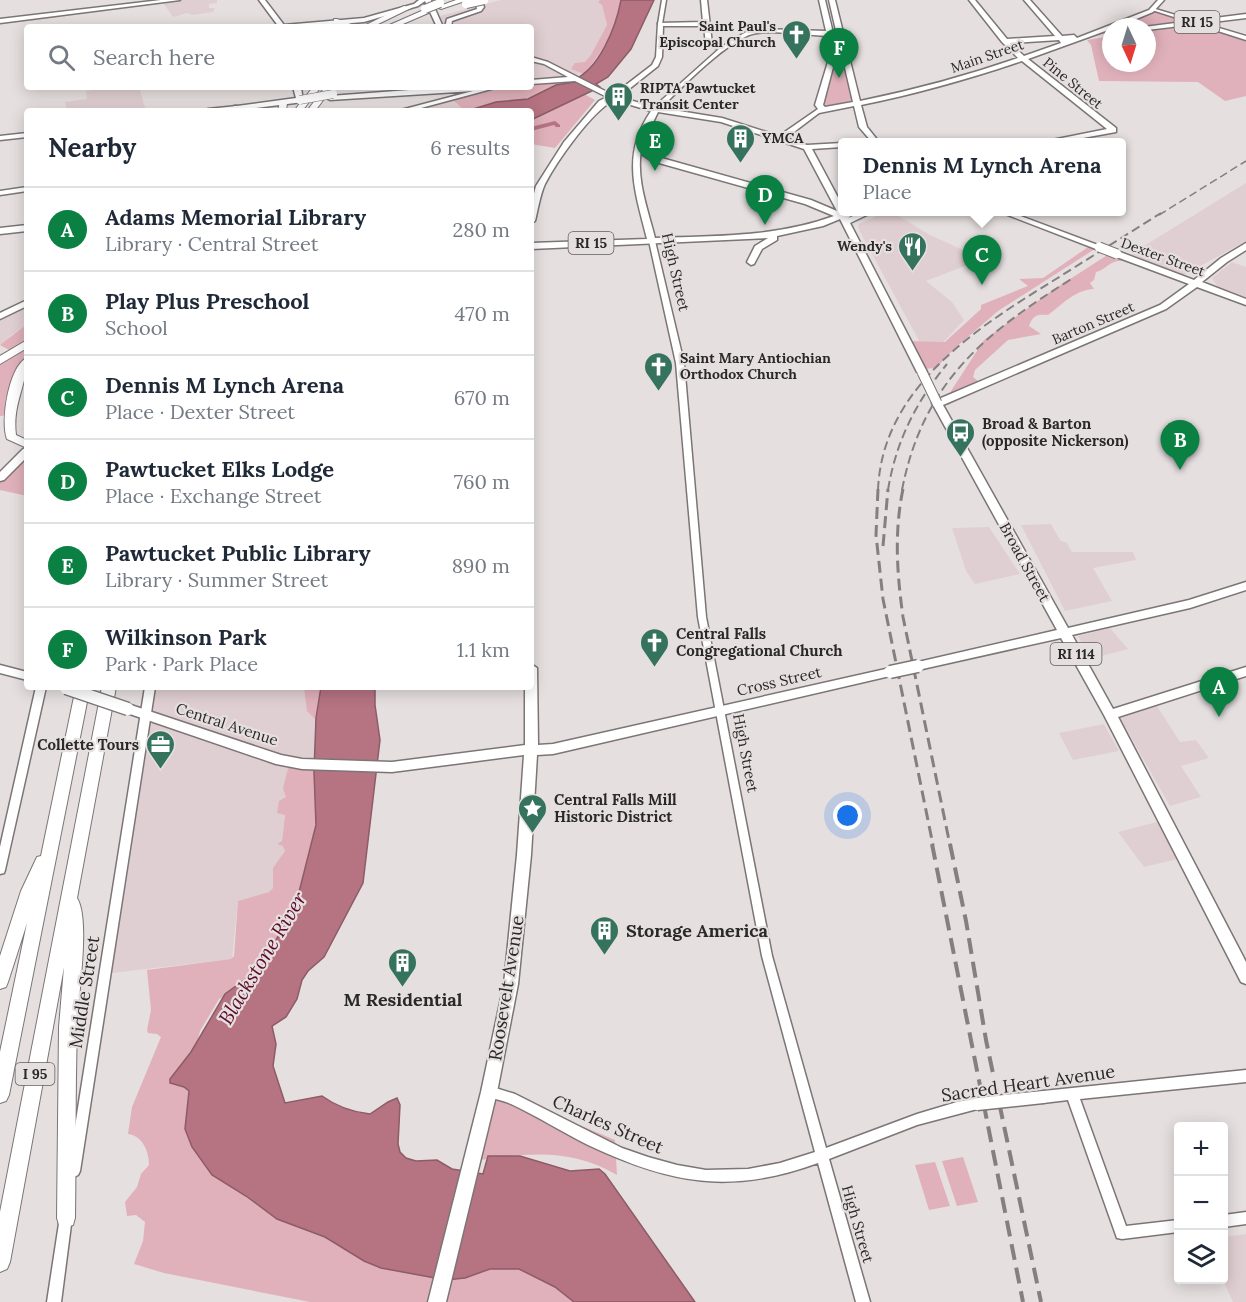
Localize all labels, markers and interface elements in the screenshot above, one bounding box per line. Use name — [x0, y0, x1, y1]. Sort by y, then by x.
road number: RI 15 — [1174, 11, 1220, 33]
place label: Saint Paul's Episcopal Church — [659, 17, 776, 51]
church icon: Saint Paul's Episcopal Church — [781, 18, 813, 60]
north arrow — [1102, 18, 1156, 72]
search box — [24, 24, 534, 90]
pin: F — [820, 28, 858, 78]
street label: Main Street — [948, 35, 1026, 77]
icon: search — [45, 41, 78, 74]
text: Search here — [93, 43, 215, 71]
street label: Pine Street — [1039, 53, 1107, 113]
place label: RIPTA Pawtucket Transit Center — [640, 79, 756, 113]
building icon: RIPTA Pawtucket Transit Center — [603, 80, 635, 122]
pin: E — [636, 122, 674, 171]
building icon: YMCA — [725, 122, 757, 164]
place label: YMCA — [762, 129, 804, 147]
text: Nearby — [48, 131, 136, 164]
text: 6 results — [430, 135, 510, 160]
popup — [838, 138, 1126, 216]
text: Dennis M Lynch Arena — [862, 151, 1102, 179]
pin: D — [746, 176, 784, 225]
text: Place — [862, 179, 912, 204]
text: Adams Memorial Library — [105, 203, 366, 231]
text: A — [61, 217, 74, 242]
text: 280 m — [452, 217, 510, 242]
restaurant icon: Wendy's — [897, 230, 929, 272]
text: Library · Central Street — [105, 231, 319, 256]
street label: High Street — [658, 231, 694, 313]
road number: RI 15 — [568, 232, 614, 254]
street label: Dexter Street — [1119, 234, 1208, 281]
pin: C — [962, 236, 1002, 285]
place label: Wendy's — [837, 237, 892, 255]
text: Play Plus Preschool — [105, 287, 309, 315]
street label: Barton Street — [1049, 297, 1137, 348]
text: B — [61, 301, 74, 326]
text: 470 m — [454, 301, 510, 326]
text: School — [105, 315, 168, 340]
place label: Saint Mary Antiochian Orthodox Church — [680, 349, 831, 383]
church icon: Saint Mary Antiochian Orthodox Church — [643, 350, 675, 392]
text: Dennis M Lynch Arena — [105, 371, 344, 399]
text: C — [61, 385, 74, 410]
text: 670 m — [454, 385, 510, 410]
text: Place · Dexter Street — [105, 399, 295, 424]
place label: Broad & Barton (opposite Nickerson) — [982, 414, 1129, 451]
bus stop icon: Broad & Barton (opposite Nickerson) — [945, 416, 977, 458]
pin: B — [1160, 420, 1200, 470]
text: Pawtucket Elks Lodge — [105, 455, 334, 483]
text: D — [60, 469, 75, 494]
text: 760 m — [454, 469, 510, 494]
text: Place · Exchange Street — [105, 483, 321, 508]
street label: Broad Street — [995, 519, 1055, 605]
text: Pawtucket Public Library — [105, 539, 371, 567]
text: E — [61, 553, 74, 578]
text: 890 m — [452, 553, 510, 578]
text: Library · Summer Street — [105, 567, 328, 592]
text: Wilkinson Park — [105, 623, 267, 651]
place label: Central Falls Congregational Church — [676, 624, 843, 660]
church icon: Central Falls Congregational Church — [639, 626, 671, 668]
text: F — [62, 637, 73, 662]
text: 1.1 km — [457, 637, 510, 662]
road number: RI 114 — [1050, 643, 1102, 665]
text: Park · Park Place — [105, 651, 258, 676]
street label: Cross Street — [735, 662, 823, 700]
pin: A — [1200, 668, 1238, 717]
street label: Central Avenue — [173, 699, 281, 749]
street label: High Street — [729, 712, 763, 794]
office icon: Collette Tours — [144, 728, 176, 770]
place label: Collette Tours — [37, 735, 139, 754]
place label: Central Falls Mill Historic District — [554, 790, 677, 826]
place icon: Central Falls Mill Historic District — [517, 792, 549, 834]
your location — [833, 801, 862, 830]
water label: Blackstone River — [213, 886, 312, 1029]
street label: Roosevelt Avenue — [483, 914, 529, 1062]
building icon: Storage America — [589, 914, 621, 956]
place label: Storage America — [626, 919, 769, 942]
street label: Middle Street — [64, 934, 104, 1050]
building icon: M Residential — [387, 946, 419, 988]
place label: M Residential — [344, 988, 463, 1011]
street label: Sacred Heart Avenue — [940, 1059, 1117, 1107]
road number: I 95 — [15, 1063, 54, 1085]
street label: Charles Street — [549, 1089, 667, 1159]
map controls — [1174, 1122, 1228, 1284]
button: + — [1174, 1122, 1228, 1176]
button: − — [1174, 1176, 1228, 1230]
street label: High Street — [838, 1183, 878, 1265]
button: layers — [1174, 1230, 1228, 1284]

